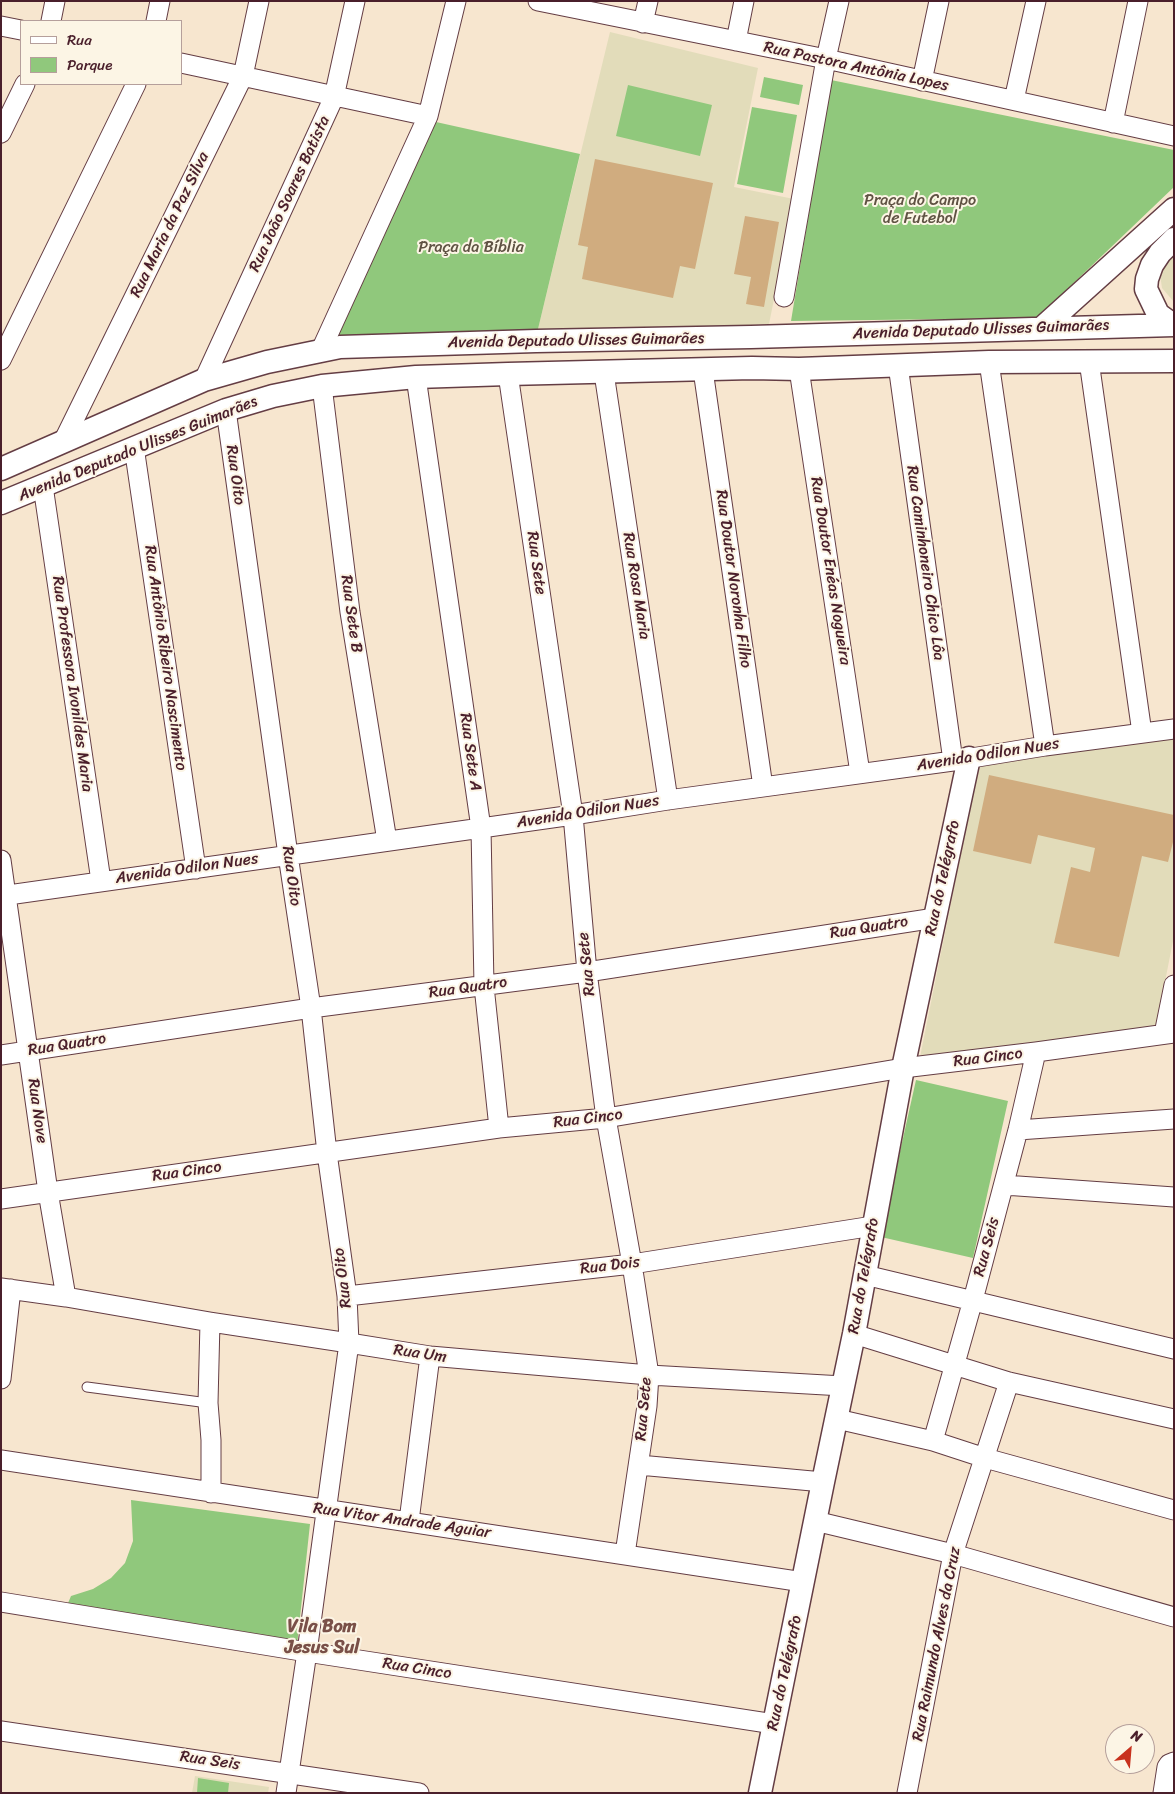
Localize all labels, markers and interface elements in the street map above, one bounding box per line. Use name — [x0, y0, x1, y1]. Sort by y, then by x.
legend — [20, 20, 182, 85]
text: Rua — [67, 27, 92, 53]
street label: Rua Pastora Antônia Lopes — [762, 38, 950, 96]
text: Parque — [67, 52, 112, 78]
street label: Rua João Soares Batista — [245, 113, 335, 275]
street label: Rua Maria da Paz Silva — [126, 149, 214, 301]
park label: Praça do Campo de Futebol — [864, 191, 976, 229]
park label: Praça da Bíblia — [418, 238, 524, 258]
street label: Avenida Deputado Ulisses Guimarães — [853, 316, 1109, 344]
street label: Avenida Deputado Ulisses Guimarães — [448, 329, 704, 353]
street label: Avenida Deputado Ulisses Guimarães — [16, 392, 260, 506]
street label: Rua Oito — [221, 444, 249, 506]
street label: Rua Caminhoneiro Chico Lôa — [902, 464, 948, 662]
street label: Rua Doutor Enéas Nogueira — [806, 476, 854, 666]
street label: Rua Doutor Noronha Filho — [711, 489, 755, 669]
street label: Rua Sete — [522, 530, 550, 596]
street label: Rua Rosa Maria — [618, 531, 654, 641]
street label: Rua Antônio Ribeiro Nascimento — [140, 544, 190, 772]
street label: Rua Sete B — [336, 574, 366, 654]
street label: Rua Professora Ivonildes Maria — [47, 575, 97, 793]
street label: Rua Sete A — [455, 712, 485, 792]
street label: Avenida Odilon Nues — [915, 734, 1061, 776]
street label: Avenida Odilon Nues — [515, 791, 661, 833]
street label: Rua do Telégrafo — [921, 819, 965, 937]
street label: Rua Oito — [277, 845, 305, 907]
street label: Avenida Odilon Nues — [114, 849, 260, 889]
street label: Rua Quatro — [829, 912, 909, 944]
street label: Rua Sete — [574, 931, 600, 997]
street label: Rua Quatro — [428, 973, 508, 1003]
street label: Rua Quatro — [27, 1029, 107, 1061]
street label: Rua Cinco — [952, 1044, 1024, 1072]
street label: Rua Nove — [23, 1077, 51, 1145]
street label: Rua Cinco — [552, 1105, 624, 1133]
street label: Rua Cinco — [151, 1158, 223, 1186]
street label: Rua Seis — [970, 1215, 1004, 1279]
street label: Rua do Telégrafo — [844, 1217, 884, 1335]
street label: Rua Oito — [330, 1247, 356, 1309]
street label: Rua Dois — [579, 1253, 641, 1279]
street label: Rua Um — [392, 1341, 448, 1367]
street label: Rua Sete — [632, 1376, 656, 1442]
street label: Rua Vitor Andrade Aguiar — [312, 1499, 492, 1543]
street label: Rua Raimundo Alves da Cruz — [909, 1545, 965, 1743]
street label: Rua do Telégrafo — [763, 1614, 807, 1732]
district label: Vila Bom Jesus Sul — [285, 1616, 359, 1658]
street label: Rua Cinco — [381, 1654, 453, 1684]
text: N — [1127, 1723, 1147, 1749]
north arrow — [1105, 1724, 1155, 1774]
street label: Rua Seis — [179, 1747, 241, 1775]

